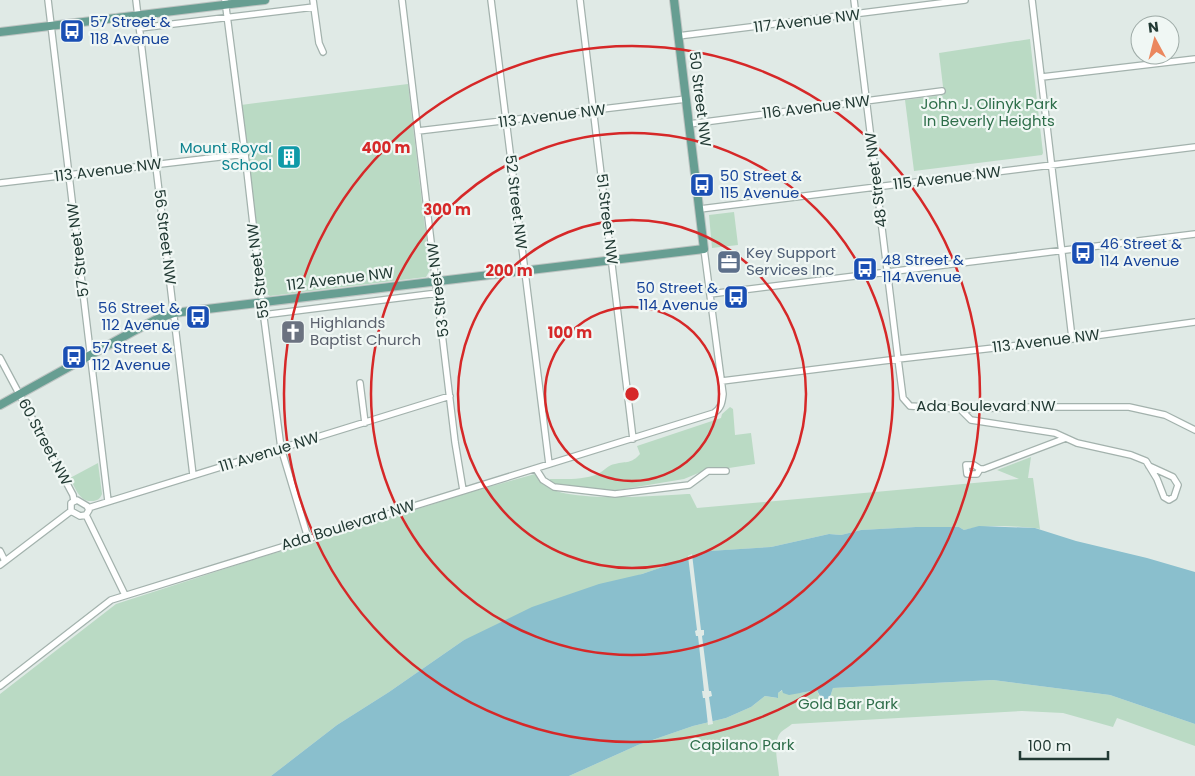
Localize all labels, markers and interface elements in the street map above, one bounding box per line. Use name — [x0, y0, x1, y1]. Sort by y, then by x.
street label: 117 Avenue NW — [752, 3, 862, 37]
place label: 57 Street & 118 Avenue — [90, 11, 171, 49]
north arrow — [1130, 15, 1180, 65]
text: N — [1147, 17, 1160, 38]
bus stop icon: 57 Street & 118 Avenue — [59, 18, 85, 44]
street label: 50 Street NW — [684, 50, 717, 148]
street label: 116 Avenue NW — [761, 89, 871, 124]
park label: John J. Olinyk Park In Beverly Heights — [921, 93, 1058, 131]
street label: 113 Avenue NW — [497, 98, 607, 133]
street label: 48 Street NW — [859, 131, 892, 229]
place label: Mount Royal School — [180, 137, 272, 175]
text: 400 m — [362, 137, 411, 158]
building icon: Mount Royal School — [276, 144, 302, 170]
street label: 113 Avenue NW — [53, 152, 163, 187]
street label: 52 Street NW — [500, 153, 533, 251]
street label: 115 Avenue NW — [892, 160, 1002, 195]
place label: 50 Street & 115 Avenue — [720, 165, 802, 203]
street label: 51 Street NW — [592, 172, 624, 266]
bus stop icon: 50 Street & 115 Avenue — [689, 172, 715, 198]
street label: 56 Street NW — [149, 188, 182, 286]
text: 300 m — [423, 199, 471, 220]
street label: 57 Street NW — [61, 201, 94, 298]
street label: 55 Street NW — [241, 222, 274, 320]
place label: 46 Street & 114 Avenue — [1100, 233, 1182, 271]
bus stop icon: 46 Street & 114 Avenue — [1070, 240, 1096, 266]
street label: 53 Street NW — [421, 241, 454, 339]
place label: Key Support Services Inc — [746, 242, 836, 280]
office icon: Key Support Services Inc — [716, 249, 742, 275]
place label: 48 Street & 114 Avenue — [882, 249, 964, 287]
bus stop icon: 48 Street & 114 Avenue — [852, 256, 878, 282]
text: 200 m — [485, 260, 533, 281]
street label: 112 Avenue NW — [285, 261, 395, 295]
place label: 50 Street & 114 Avenue — [636, 277, 718, 315]
bus stop icon: 50 Street & 114 Avenue — [723, 284, 749, 310]
place label: 56 Street & 112 Avenue — [98, 297, 180, 335]
bus stop icon: 56 Street & 112 Avenue — [185, 304, 211, 330]
place label: Highlands Baptist Church — [310, 312, 421, 350]
church icon: Highlands Baptist Church — [280, 319, 306, 345]
text: 100 m — [548, 322, 592, 343]
street label: 113 Avenue NW — [991, 323, 1101, 358]
place label: 57 Street & 112 Avenue — [92, 337, 173, 375]
bus stop icon: 57 Street & 112 Avenue — [61, 344, 87, 370]
centre of rings — [623, 385, 641, 403]
street label: 60 Street NW — [14, 394, 77, 489]
street label: Ada Boulevard NW — [916, 395, 1056, 416]
street label: 111 Avenue NW — [216, 426, 322, 477]
street label: Ada Boulevard NW — [278, 494, 418, 555]
park label: Gold Bar Park — [798, 693, 898, 714]
scale bar — [1020, 728, 1108, 760]
park label: Capilano Park — [690, 734, 795, 755]
text: 100 m — [1028, 735, 1071, 756]

